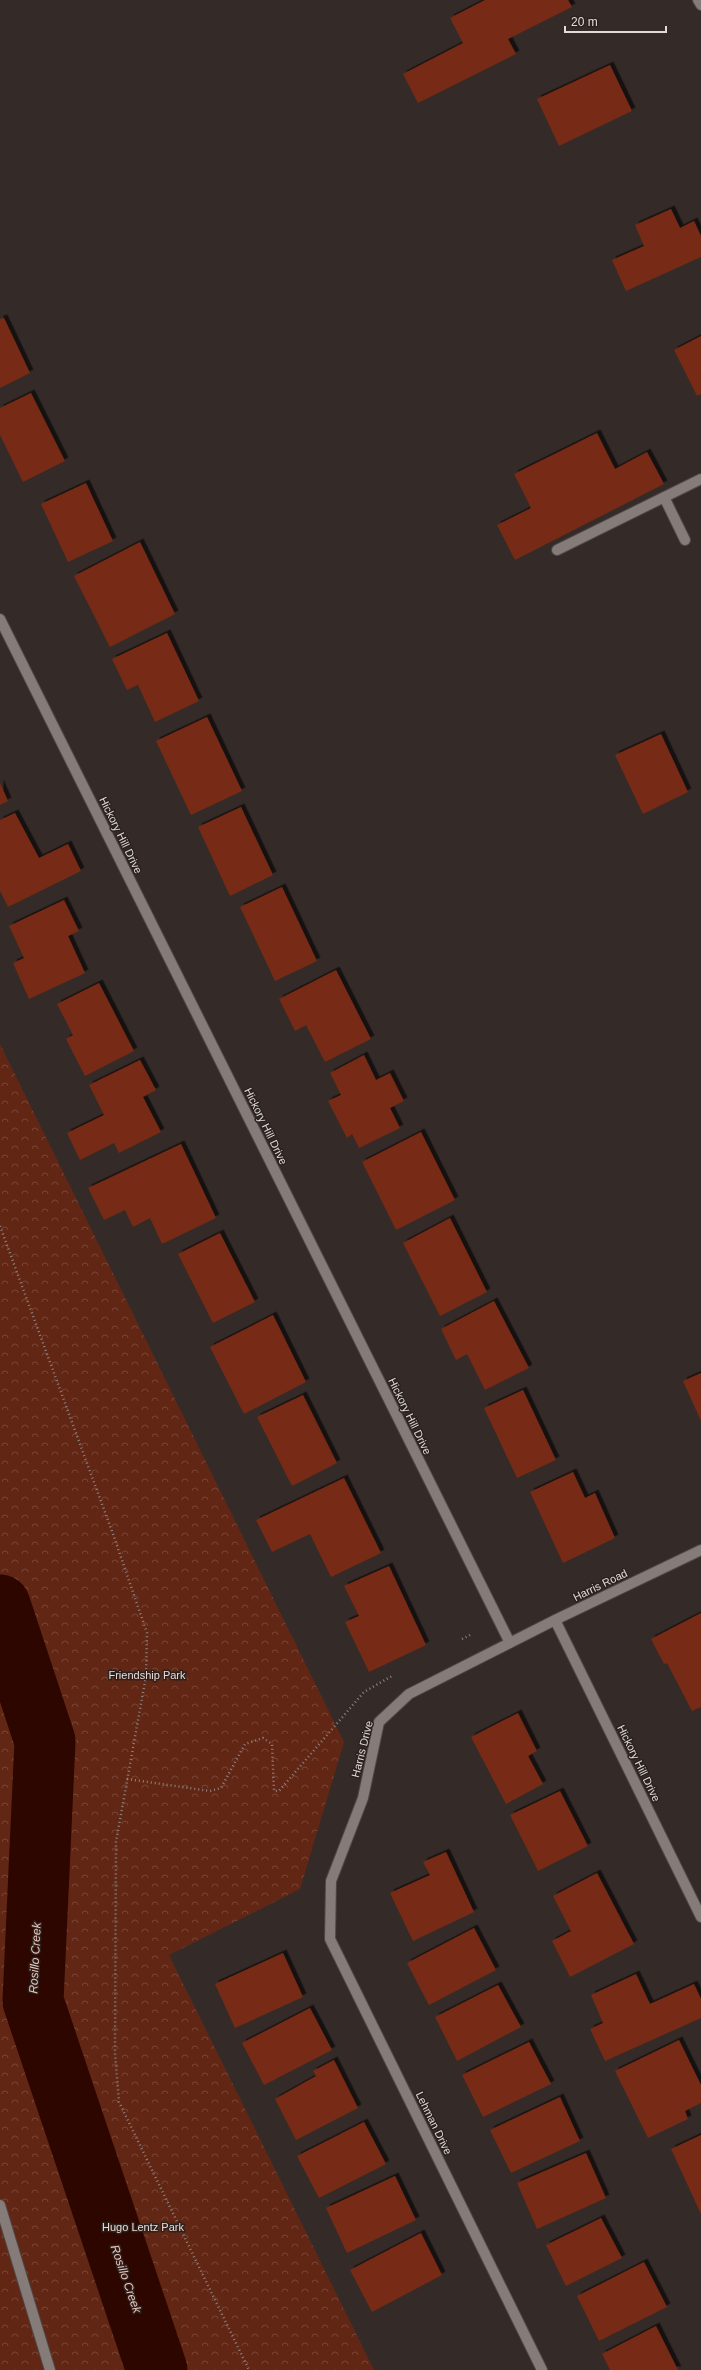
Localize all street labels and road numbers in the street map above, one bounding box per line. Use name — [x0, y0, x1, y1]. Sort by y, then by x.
street label: Hickory Hill Drive — [97, 795, 145, 875]
street label: Hickory Hill Drive — [242, 1086, 290, 1166]
street label: Hickory Hill Drive — [386, 1376, 434, 1456]
street label: Harris Road — [571, 1567, 629, 1603]
street label: Harris Drive — [349, 1719, 375, 1779]
street label: Hickory Hill Drive — [615, 1723, 663, 1803]
street label: Lehman Drive — [414, 2090, 454, 2156]

